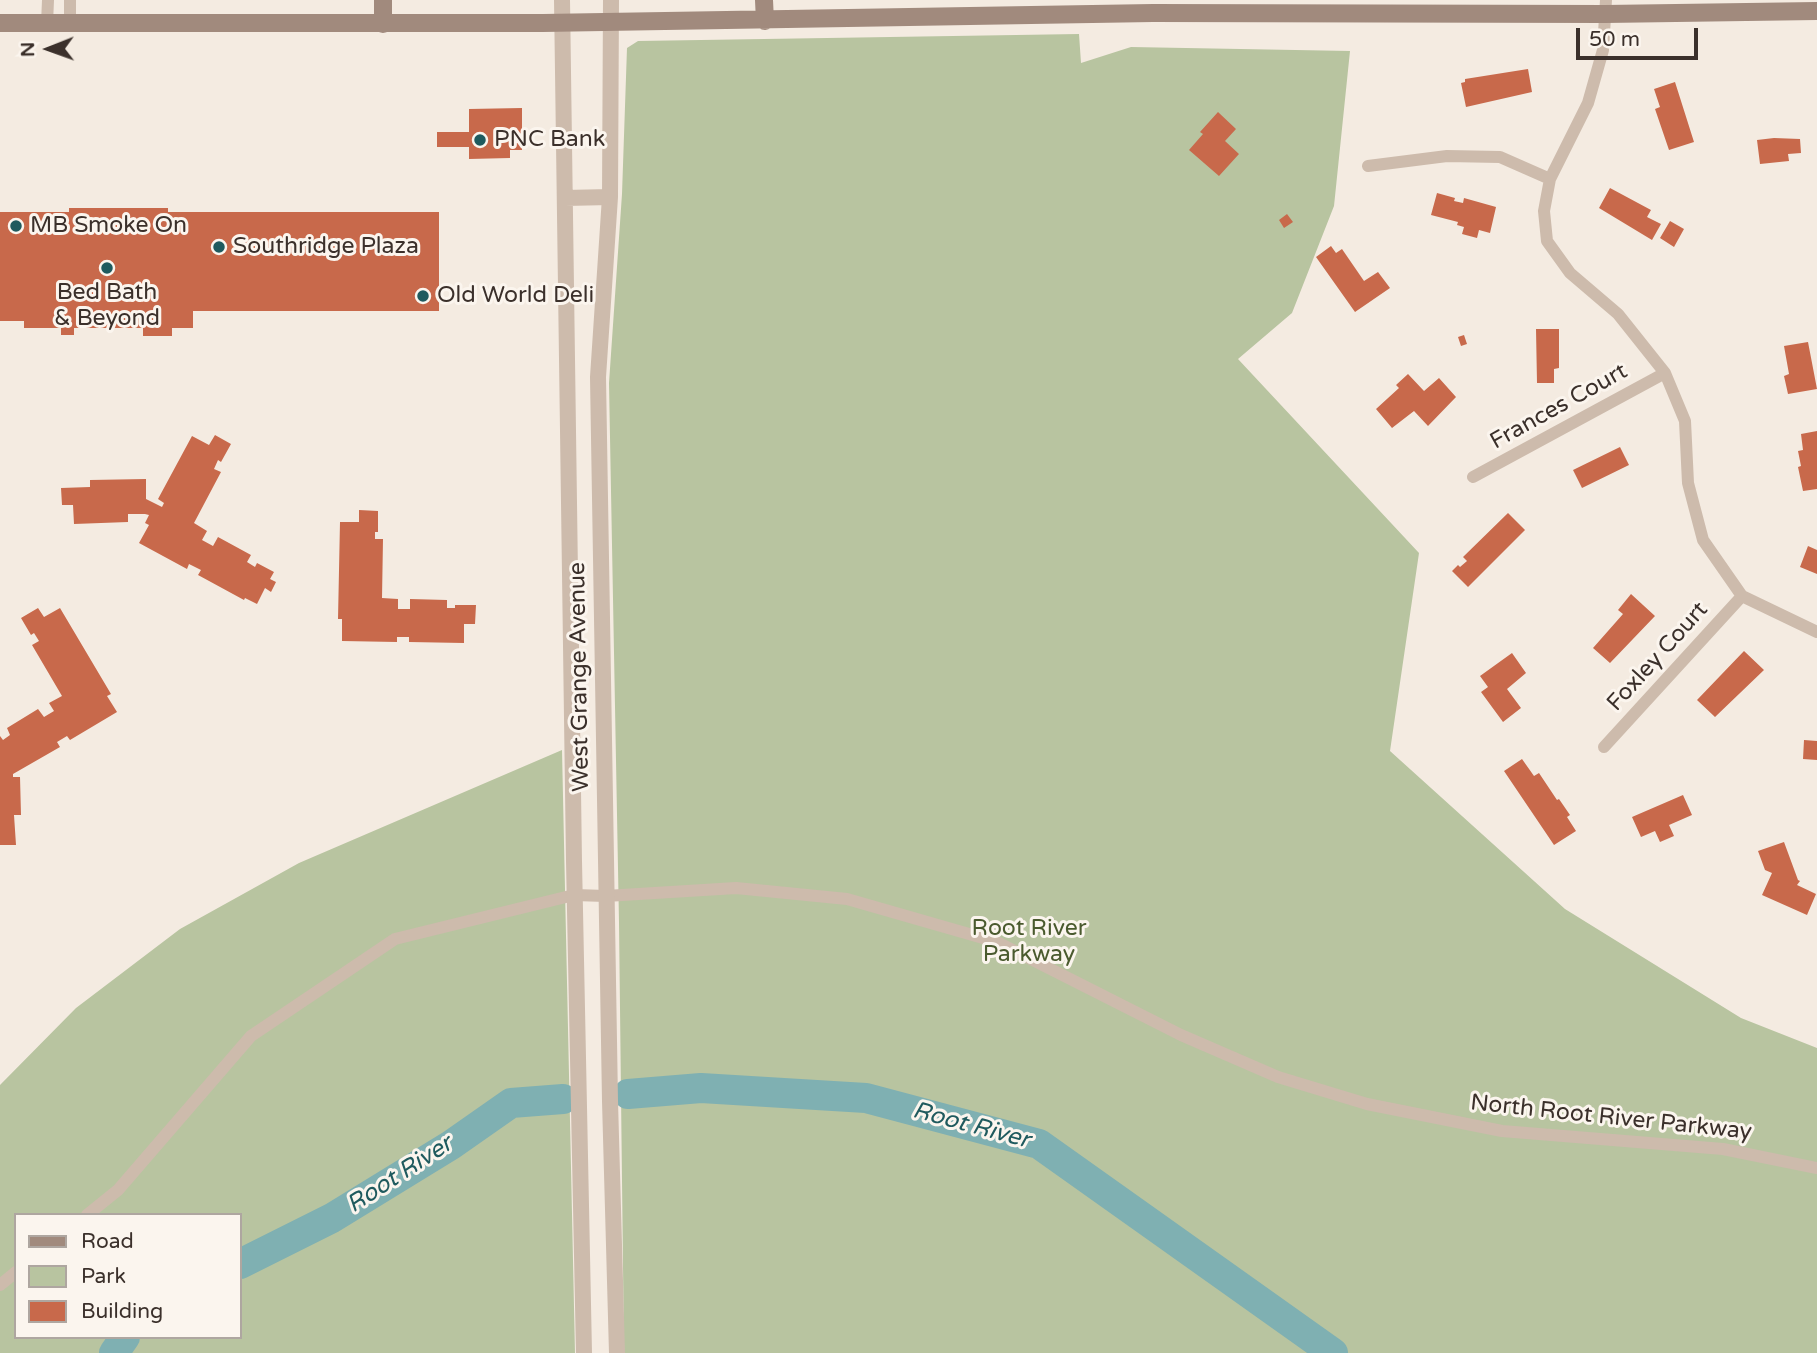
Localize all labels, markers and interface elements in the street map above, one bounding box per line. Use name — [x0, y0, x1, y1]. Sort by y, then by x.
north arrow — [14, 14, 84, 84]
scale bar — [1579, 14, 1702, 58]
text: 50 m — [1589, 27, 1640, 52]
text: N — [17, 42, 39, 57]
place label: PNC Bank — [494, 126, 605, 154]
marker: PNC Bank — [472, 132, 488, 148]
place label: MB Smoke On — [30, 212, 187, 240]
marker: MB Smoke On — [8, 218, 24, 234]
place label: Southridge Plaza — [233, 233, 419, 261]
marker: Southridge Plaza — [211, 239, 227, 255]
marker: Bed Bath & Beyond — [99, 260, 115, 276]
place label: Bed Bath & Beyond — [54, 279, 160, 333]
place label: Old World Deli — [437, 282, 594, 310]
marker: Old World Deli — [415, 288, 431, 304]
street label: Frances Court — [1486, 358, 1632, 456]
street label: West Grange Avenue — [564, 562, 596, 792]
street label: Foxley Court — [1602, 597, 1714, 717]
park label: Root River Parkway — [972, 915, 1086, 969]
street label: North Root River Parkway — [1469, 1089, 1753, 1147]
water label: Root River — [909, 1097, 1033, 1155]
water label: Root River — [342, 1130, 458, 1220]
legend — [14, 1213, 242, 1339]
text: Road — [81, 1229, 134, 1254]
text: Park — [81, 1264, 126, 1289]
text: Building — [81, 1299, 163, 1324]

